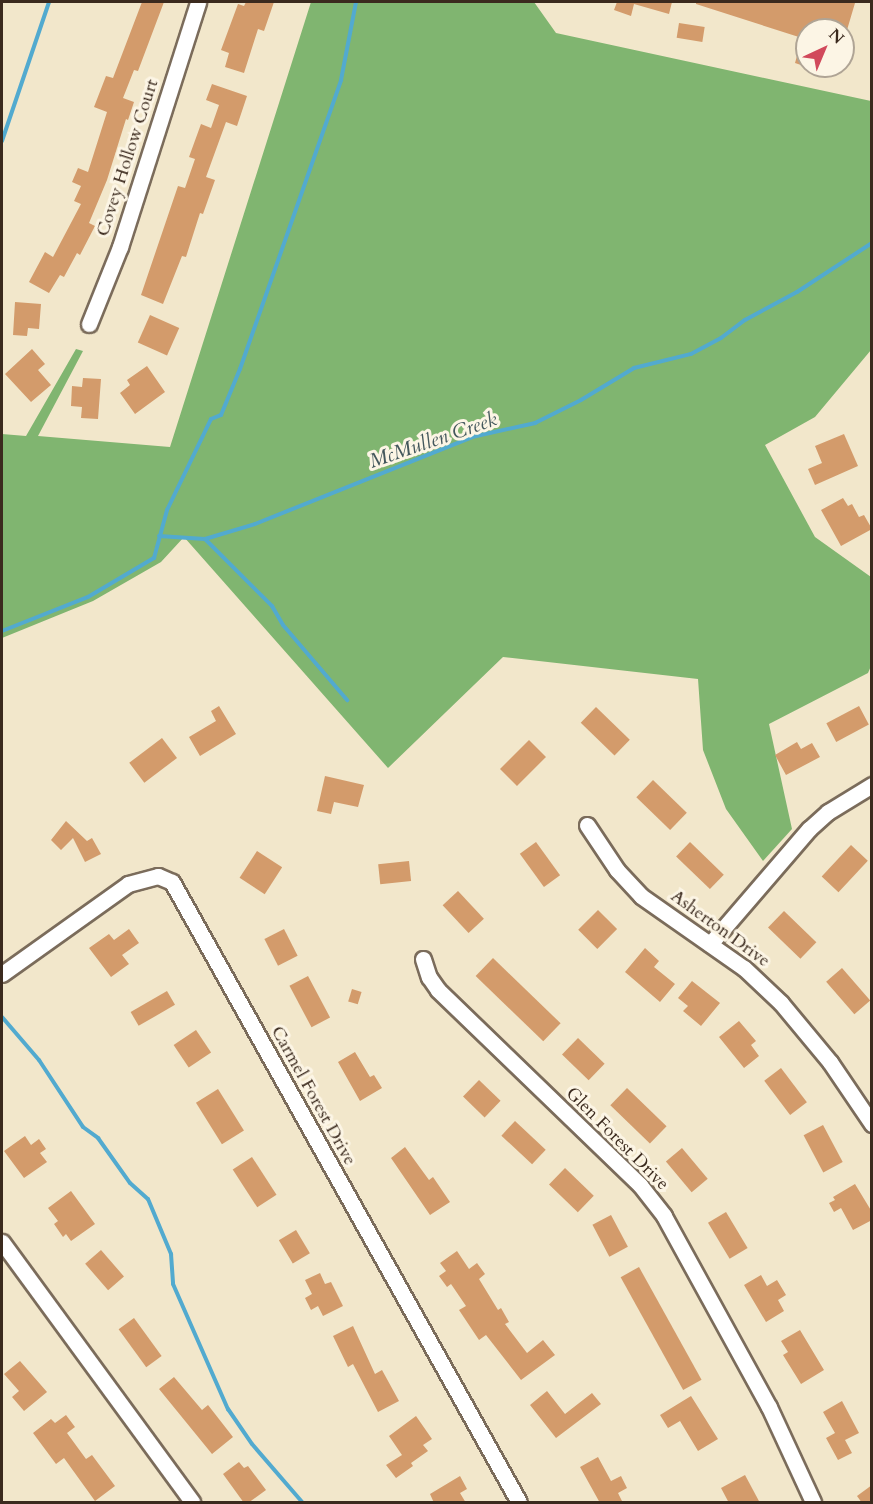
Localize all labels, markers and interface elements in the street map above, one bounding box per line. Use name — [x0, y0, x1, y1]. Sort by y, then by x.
north arrow — [795, 18, 855, 78]
text: N — [823, 24, 849, 49]
street label: Covey Hollow Court — [92, 77, 164, 239]
water label: McMullen Creek — [366, 407, 500, 473]
street label: Asherton Drive — [666, 886, 774, 972]
street label: Carmel Forest Drive — [266, 1023, 360, 1169]
street label: Glen Forest Drive — [561, 1083, 673, 1195]

